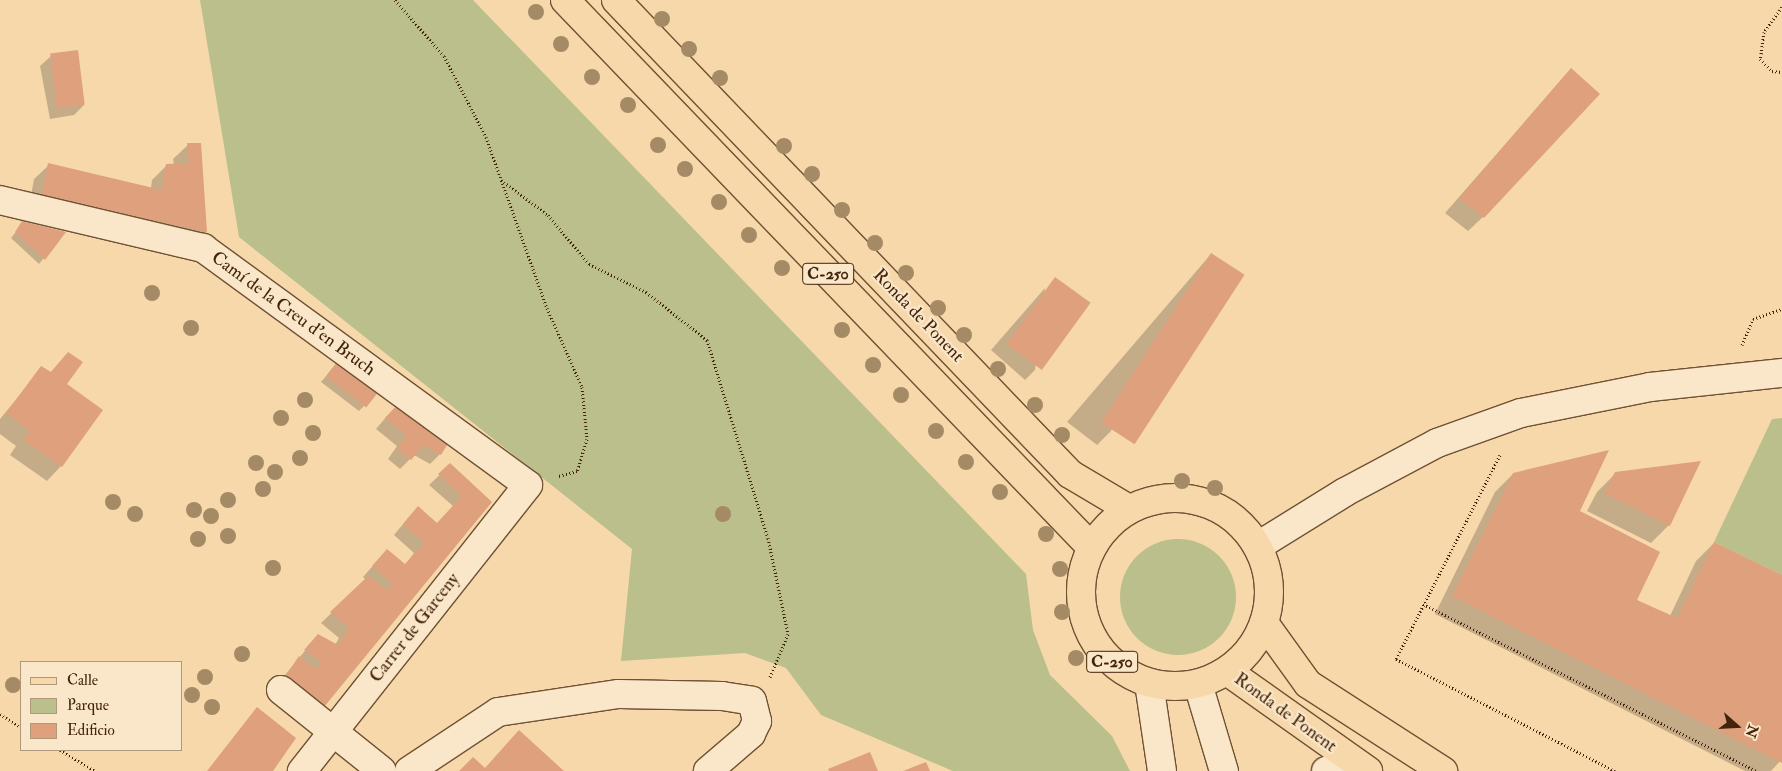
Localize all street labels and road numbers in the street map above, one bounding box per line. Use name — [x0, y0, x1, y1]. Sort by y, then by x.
street label: Camí de la Creu d'en Bruch — [207, 247, 379, 381]
road number: C-250 — [802, 260, 854, 288]
street label: Ronda de Ponent — [868, 265, 968, 367]
street label: Carrer de Garceny — [366, 569, 464, 687]
road number: C-250 — [1086, 649, 1138, 676]
street label: Ronda de Ponent — [1230, 669, 1340, 757]

